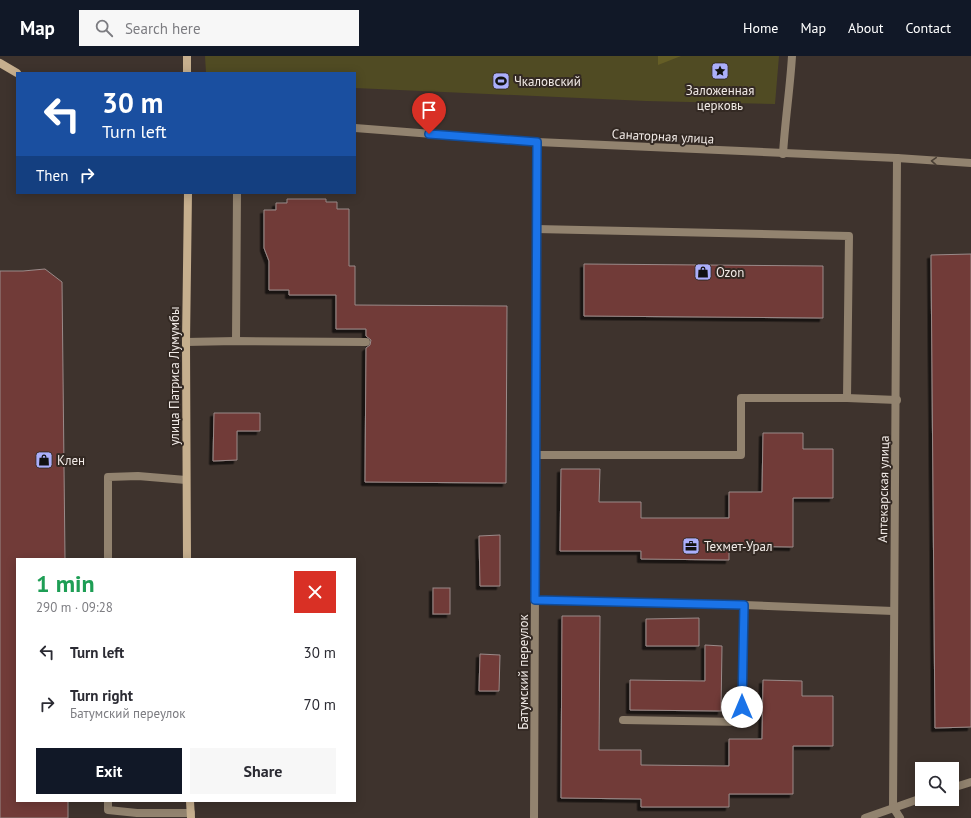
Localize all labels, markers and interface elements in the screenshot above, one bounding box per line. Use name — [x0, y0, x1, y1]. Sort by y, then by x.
search box — [79, 10, 359, 46]
text: Map — [20, 16, 55, 40]
icon: search — [93, 17, 115, 39]
text: Search here — [125, 19, 201, 38]
text: Home — [743, 19, 778, 37]
text: Map — [800, 19, 826, 37]
text: About — [848, 19, 884, 37]
text: Contact — [906, 19, 951, 37]
place icon: Заложенная церковь — [710, 61, 730, 81]
sports icon: Чкаловский — [491, 71, 511, 91]
place label: Чкаловский — [514, 73, 581, 90]
place label: Заложенная церковь — [686, 82, 754, 114]
text: 30 m — [102, 84, 163, 121]
icon: left — [36, 88, 88, 140]
pin — [412, 93, 446, 134]
icon: arrive — [418, 99, 440, 121]
text: Turn left — [102, 120, 167, 143]
street label: Санаторная улица — [611, 125, 715, 148]
one-way arrow — [931, 156, 937, 165]
icon: right — [76, 164, 98, 186]
text: Then — [36, 166, 68, 185]
shop icon: Ozon — [693, 262, 713, 282]
place label: Ozon — [716, 264, 744, 281]
street label: улица Патриса Лумумбы — [166, 306, 183, 446]
street label: Аптекарская улица — [874, 435, 893, 543]
shop icon: Клен — [34, 450, 54, 470]
place label: Клен — [57, 452, 85, 469]
office icon: Техмет-Урал — [681, 536, 701, 556]
place label: Техмет-Урал — [704, 538, 772, 555]
text: 1 min — [36, 568, 95, 599]
button: close — [294, 571, 336, 613]
text: 290 m · 09:28 — [36, 599, 113, 616]
street label: Батумский переулок — [515, 613, 532, 730]
icon: left — [36, 641, 58, 663]
text: Turn left — [70, 643, 124, 662]
text: 30 m — [303, 643, 336, 662]
text: Turn right — [70, 686, 133, 705]
position arrow — [721, 686, 763, 728]
icon: right — [36, 693, 58, 715]
text: 70 m — [303, 695, 336, 714]
text: Батумский переулок — [70, 705, 186, 722]
button: Exit — [36, 748, 182, 794]
button: Share — [190, 748, 336, 794]
map controls — [915, 762, 959, 806]
button: search — [915, 762, 959, 806]

